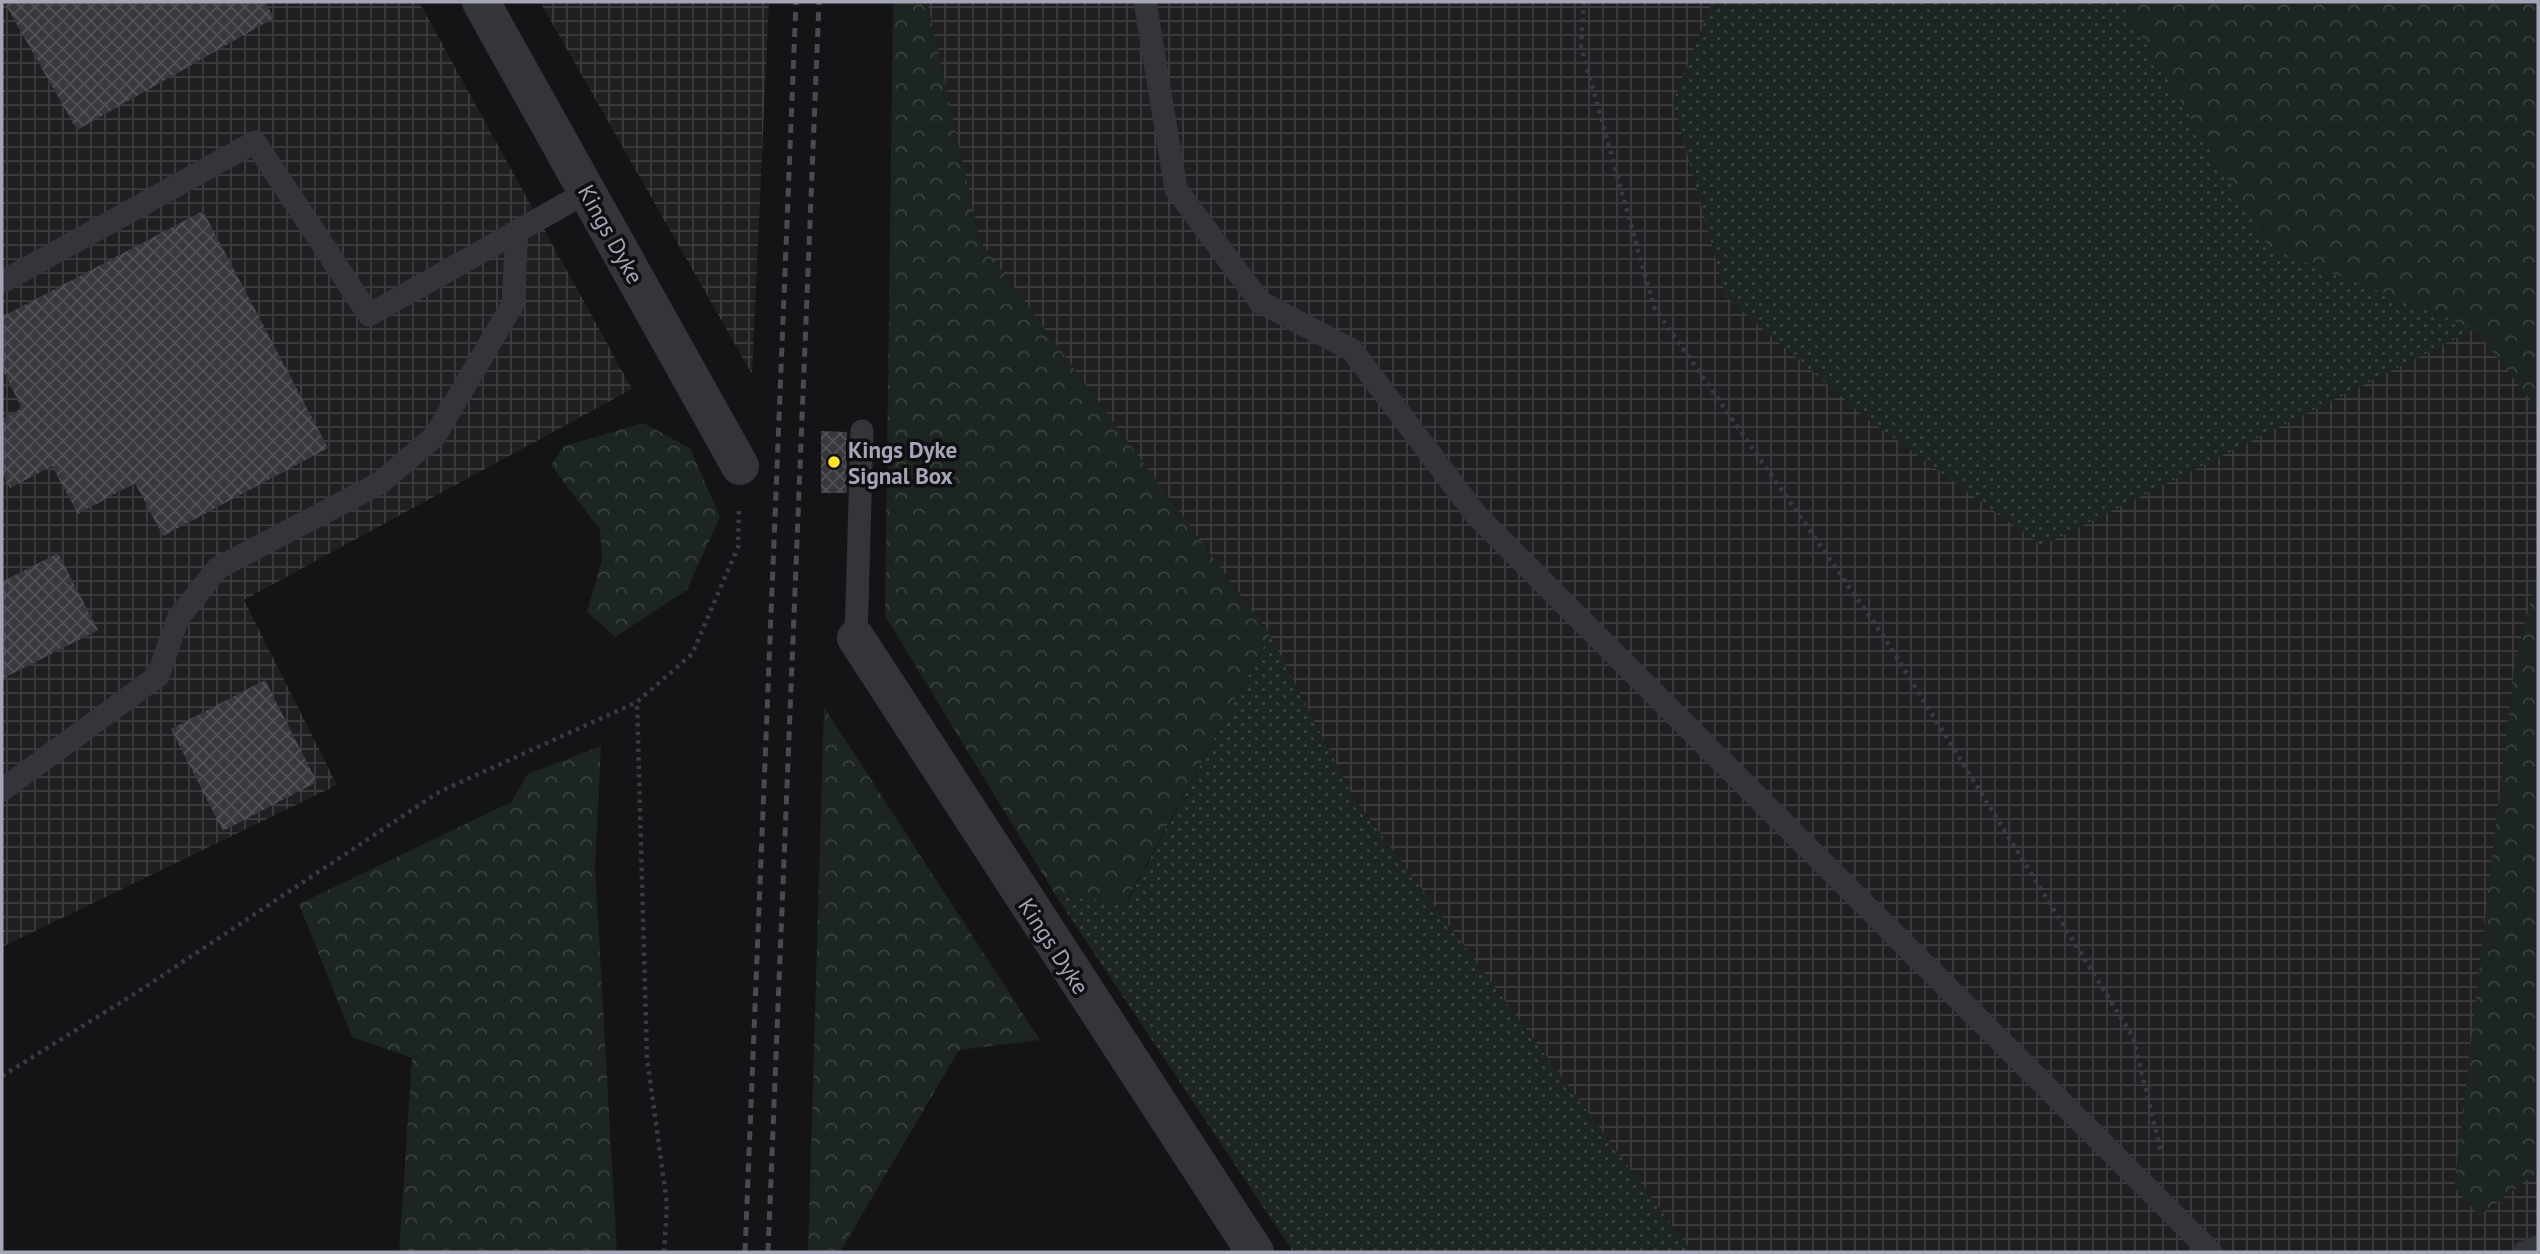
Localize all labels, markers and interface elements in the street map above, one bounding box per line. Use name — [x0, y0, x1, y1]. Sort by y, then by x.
street label: Kings Dyke — [572, 179, 650, 289]
place label: Kings Dyke Signal Box — [848, 435, 957, 490]
marker: Kings Dyke Signal Box — [826, 454, 842, 470]
street label: Kings Dyke — [1012, 892, 1096, 1000]

